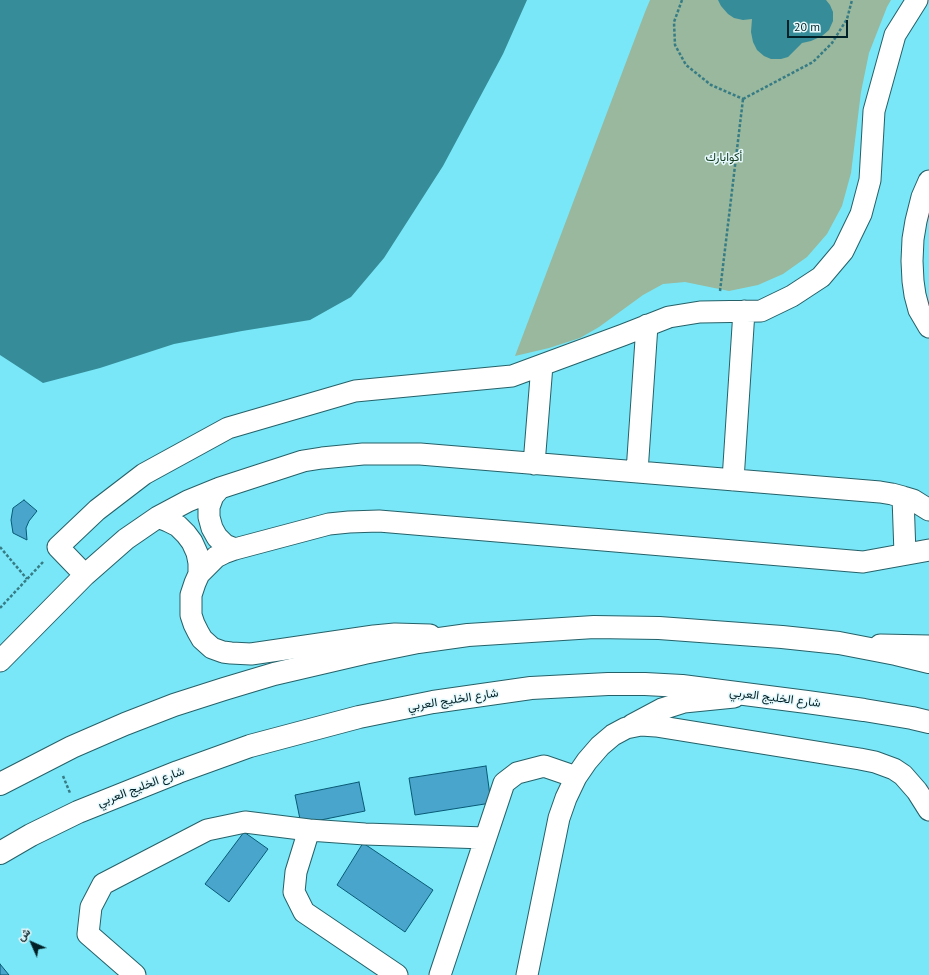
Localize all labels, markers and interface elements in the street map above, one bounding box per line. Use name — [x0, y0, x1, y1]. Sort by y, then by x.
scale bar — [789, 12, 850, 38]
text: 20 m — [794, 19, 820, 34]
park label: أكوابارك — [706, 151, 742, 165]
street label: شارع الخليج العربي — [729, 685, 821, 711]
street label: شارع الخليج العربي — [406, 686, 500, 714]
street label: شارع الخليج العربي — [96, 764, 186, 810]
north arrow — [12, 923, 52, 963]
text: ش — [14, 925, 33, 944]

